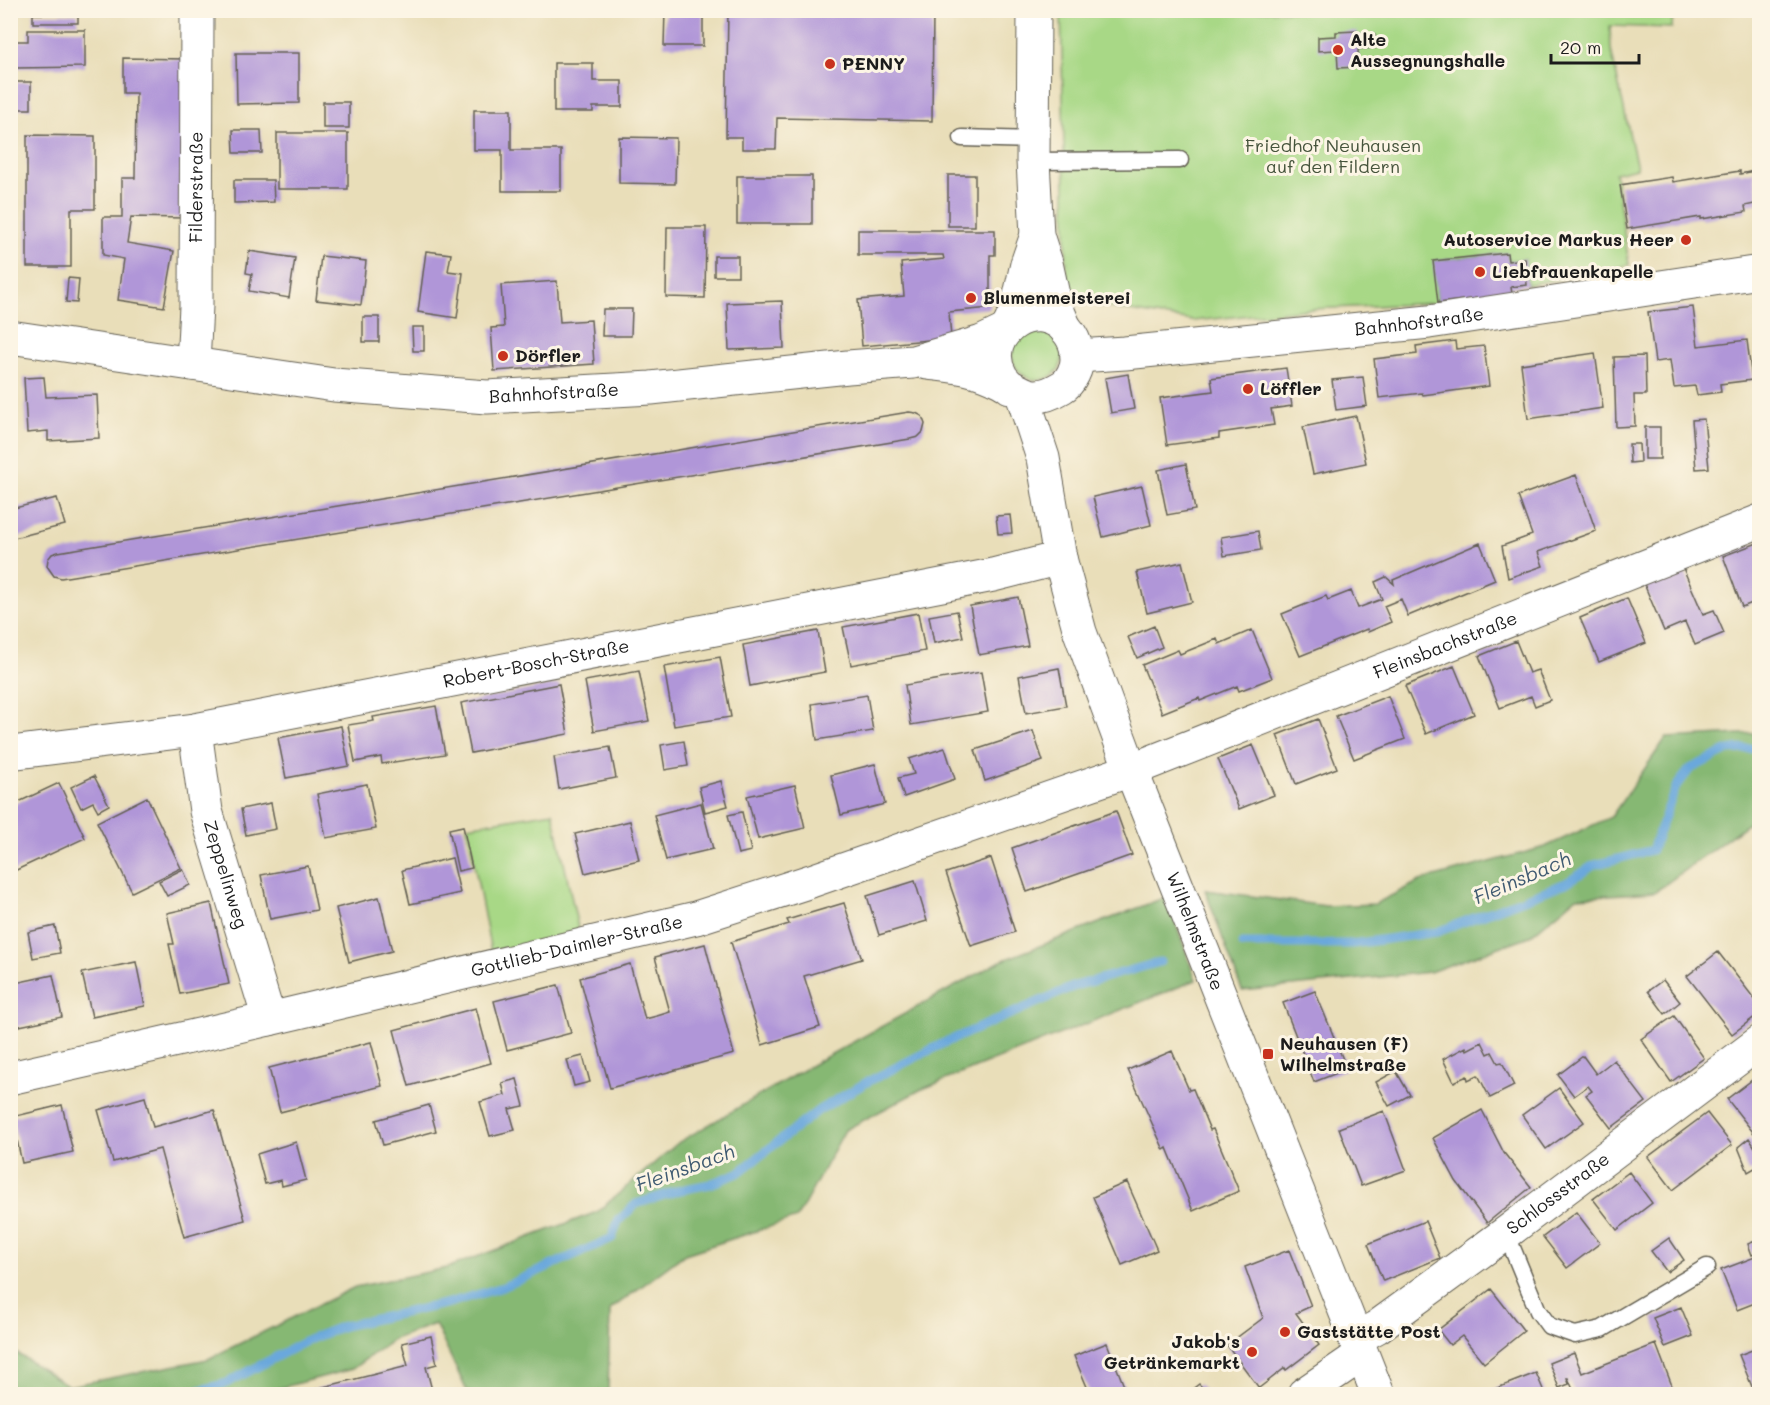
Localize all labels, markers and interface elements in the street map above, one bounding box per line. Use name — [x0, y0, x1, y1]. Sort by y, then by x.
place label: Alte Aussegnungshalle — [1350, 27, 1505, 72]
scale bar — [1551, 27, 1640, 65]
text: 20 m — [1560, 35, 1601, 59]
marker: Alte Aussegnungshalle — [1331, 43, 1345, 57]
place label: PENNY — [842, 51, 905, 75]
marker: PENNY — [823, 57, 837, 71]
street label: Filderstraße — [183, 131, 208, 243]
park label: Friedhof Neuhausen auf den Fildern — [1245, 133, 1421, 178]
place label: Autoservice Markus Heer — [1443, 227, 1674, 251]
marker: Autoservice Markus Heer — [1679, 233, 1693, 247]
place label: Liebfrauenkapelle — [1492, 259, 1654, 283]
marker: Liebfrauenkapelle — [1473, 265, 1487, 279]
place label: Blumenmeisterei — [983, 285, 1131, 309]
marker: Blumenmeisterei — [964, 291, 978, 305]
street label: Bahnhofstraße — [1353, 301, 1485, 341]
place label: Dörfler — [515, 343, 581, 367]
marker: Dörfler — [496, 349, 510, 363]
place label: Löffler — [1260, 376, 1322, 400]
street label: Bahnhofstraße — [488, 377, 619, 408]
marker: Löffler — [1241, 382, 1255, 396]
street label: Fleinsbachstraße — [1369, 605, 1520, 684]
street label: Robert-Bosch-Straße — [441, 633, 631, 693]
street label: Zeppelinweg — [198, 817, 254, 931]
water label: Fleinsbach — [1469, 845, 1574, 909]
street label: Wilhelmstraße — [1161, 868, 1230, 994]
street label: Gottlieb-Daimler-Straße — [468, 909, 685, 982]
place label: Neuhausen (F) Wilhelmstraße — [1280, 1031, 1408, 1076]
marker: Neuhausen (F) Wilhelmstraße — [1261, 1047, 1275, 1061]
water label: Fleinsbach — [631, 1137, 738, 1197]
street label: Schlossstraße — [1501, 1146, 1614, 1240]
place label: Gaststätte Post — [1297, 1319, 1441, 1343]
marker: Gaststätte Post — [1278, 1325, 1292, 1339]
place label: Jakob's Getränkemarkt — [1104, 1329, 1240, 1374]
marker: Jakob's Getränkemarkt — [1245, 1345, 1259, 1359]

